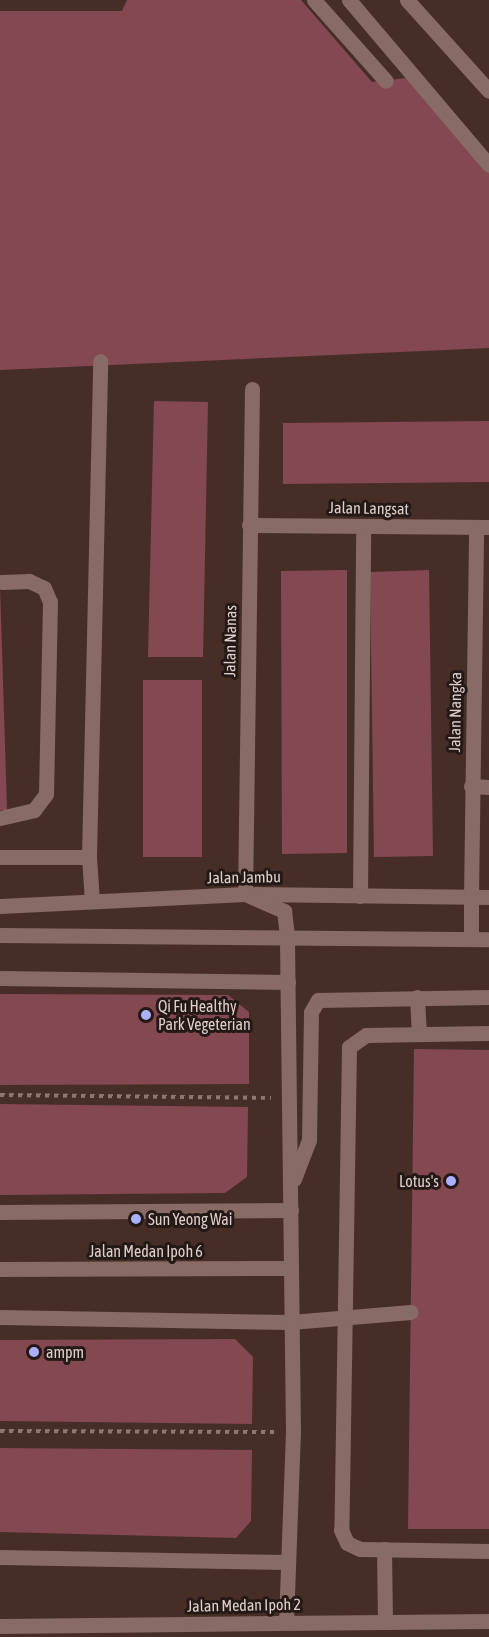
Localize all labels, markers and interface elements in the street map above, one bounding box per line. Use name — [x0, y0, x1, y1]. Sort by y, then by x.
street label: Jalan Langsat — [329, 498, 409, 518]
street label: Jalan Nanas — [220, 605, 240, 677]
street label: Jalan Nangka — [445, 672, 465, 752]
street label: Jalan Jambu — [207, 867, 281, 887]
place label: Qi Fu Healthy Park Vegeterian — [158, 996, 251, 1034]
marker: Qi Fu Healthy Park Vegeterian — [139, 1008, 153, 1022]
place label: Lotus's — [399, 1171, 439, 1191]
marker: Lotus's — [444, 1174, 458, 1188]
place label: Sun Yeong Wai — [148, 1209, 232, 1229]
marker: Sun Yeong Wai — [129, 1212, 143, 1226]
street label: Jalan Medan Ipoh 6 — [89, 1241, 203, 1261]
place label: ampm — [46, 1342, 84, 1362]
marker: ampm — [27, 1345, 41, 1359]
street label: Jalan Medan Ipoh 2 — [187, 1594, 301, 1616]

